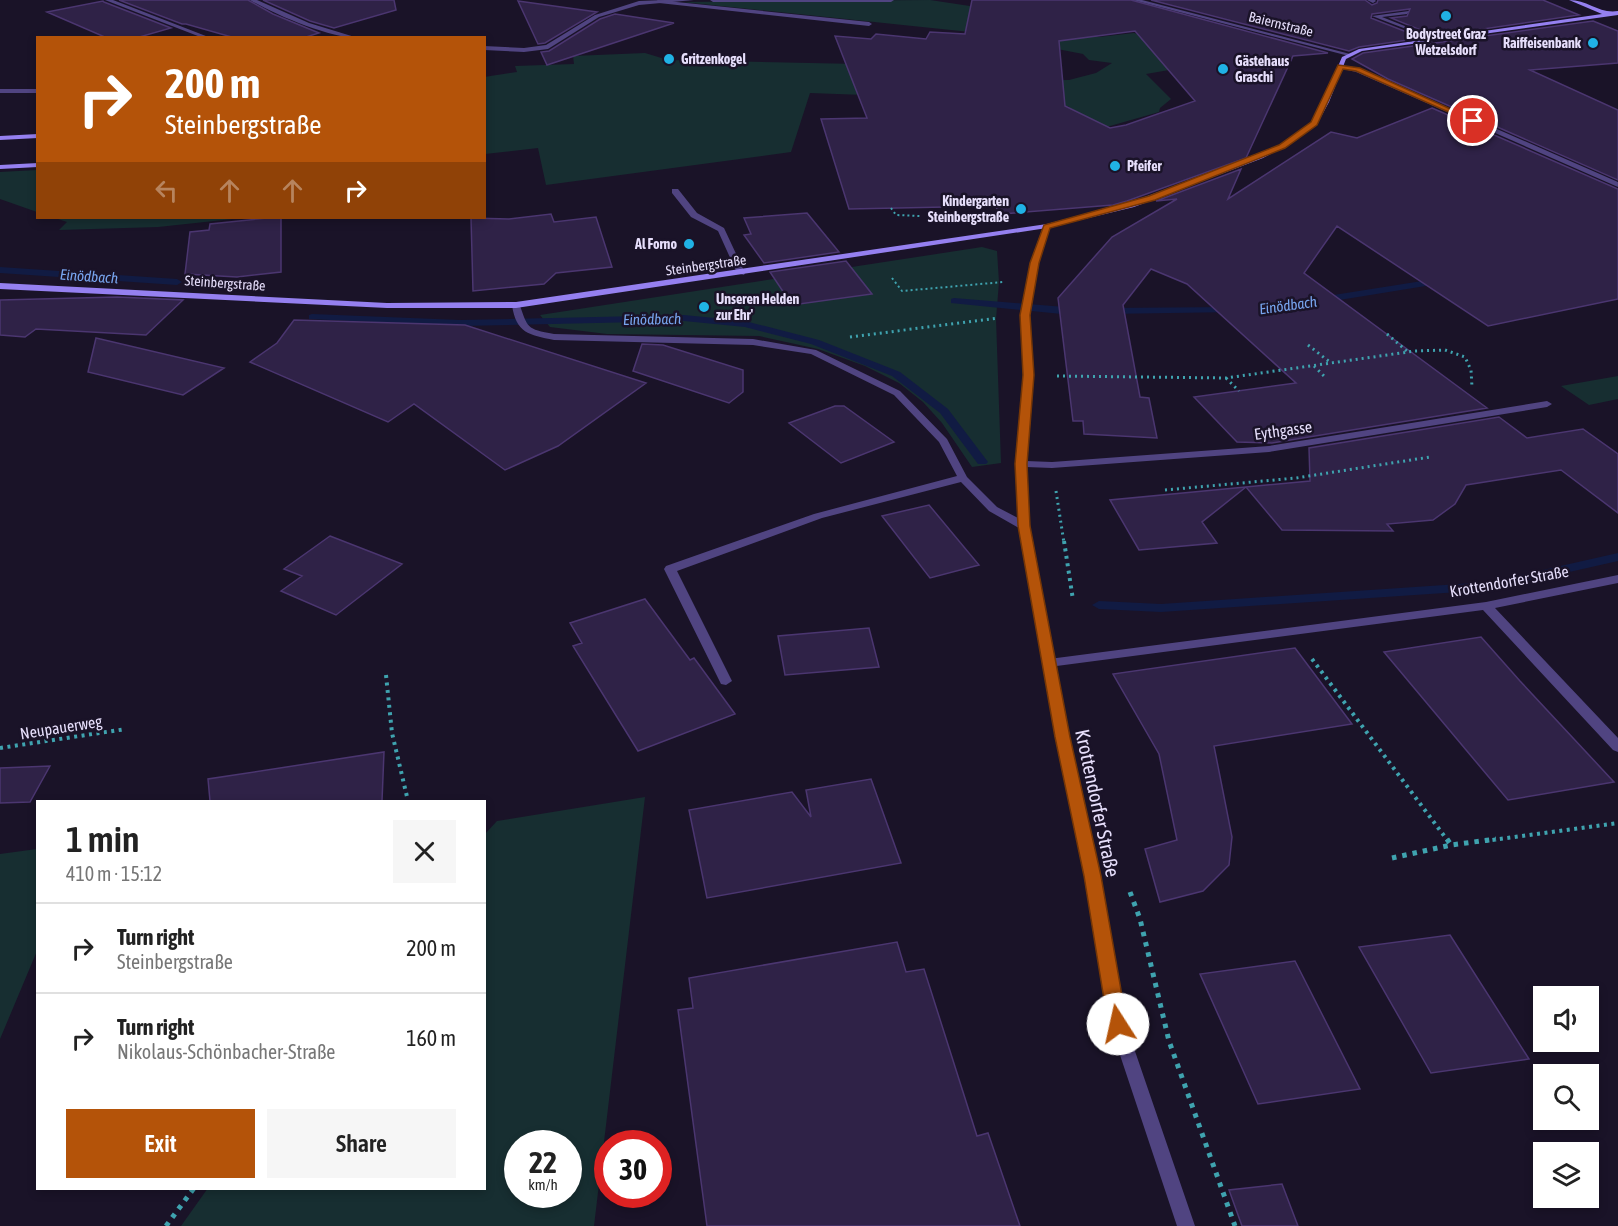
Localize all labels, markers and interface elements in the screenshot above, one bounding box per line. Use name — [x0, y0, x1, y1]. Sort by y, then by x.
street label: Baiernstraße — [1247, 8, 1315, 40]
marker: Bodystreet Graz Wetzelsdorf — [1439, 9, 1453, 23]
place label: Bodystreet Graz Wetzelsdorf — [1406, 26, 1486, 58]
place label: Raiffeisenbank — [1503, 35, 1582, 51]
marker: Raiffeisenbank — [1586, 36, 1600, 50]
place label: Gritzenkogel — [681, 51, 746, 67]
marker: Gritzenkogel — [662, 52, 676, 66]
place label: Gästehaus Graschi — [1235, 53, 1289, 85]
text: 200 m — [165, 59, 260, 107]
icon: right — [66, 60, 144, 138]
marker: Gästehaus Graschi — [1216, 62, 1230, 76]
pin — [1447, 95, 1498, 146]
icon: arrive — [1456, 104, 1489, 137]
text: Steinbergstraße — [165, 109, 321, 140]
place label: Pfeifer — [1127, 158, 1163, 174]
marker: Pfeifer — [1108, 159, 1122, 173]
icon: left — [150, 174, 183, 207]
icon: ahead — [213, 174, 246, 207]
icon: ahead — [276, 174, 309, 207]
icon: right — [339, 174, 372, 207]
place label: Kindergarten Steinbergstraße — [928, 193, 1009, 225]
marker: Kindergarten Steinbergstraße — [1014, 202, 1028, 216]
place label: Al Forno — [634, 236, 677, 252]
marker: Al Forno — [682, 237, 696, 251]
street label: Steinbergstraße — [665, 251, 747, 279]
water label: Einödbach — [59, 265, 119, 287]
street label: Steinbergstraße — [184, 272, 266, 294]
place label: Unseren Helden zur Ehr' — [716, 291, 800, 323]
water label: Einödbach — [1258, 293, 1318, 317]
marker: Unseren Helden zur Ehr' — [697, 300, 711, 314]
water label: Einödbach — [623, 310, 681, 328]
street label: Eythgasse — [1253, 417, 1313, 444]
street label: Krottendorfer Straße — [1448, 562, 1570, 600]
street label: Neupauerweg — [19, 712, 104, 743]
street label: Krottendorfer Straße — [1071, 727, 1125, 879]
text: 1 min — [66, 818, 140, 860]
button: close — [393, 820, 456, 883]
text: 410 m · 15:12 — [66, 862, 162, 885]
text: Turn right — [117, 924, 194, 950]
icon: right — [66, 932, 99, 965]
text: 200 m — [406, 935, 456, 961]
text: Steinbergstraße — [117, 950, 233, 973]
map controls — [1533, 986, 1599, 1208]
button: sound — [1533, 986, 1599, 1052]
position arrow — [1086, 992, 1150, 1056]
text: Turn right — [117, 1014, 194, 1040]
icon: right — [66, 1022, 99, 1055]
text: 160 m — [406, 1025, 456, 1051]
text: Nikolaus-Schönbacher-Straße — [117, 1040, 335, 1063]
button: search — [1533, 1064, 1599, 1130]
button: Exit — [66, 1109, 255, 1178]
button: Share — [267, 1109, 456, 1178]
speed limit sign: 30 — [594, 1130, 672, 1208]
button: layers — [1533, 1142, 1599, 1208]
text: 22 — [529, 1145, 557, 1179]
text: km/h — [528, 1176, 558, 1193]

